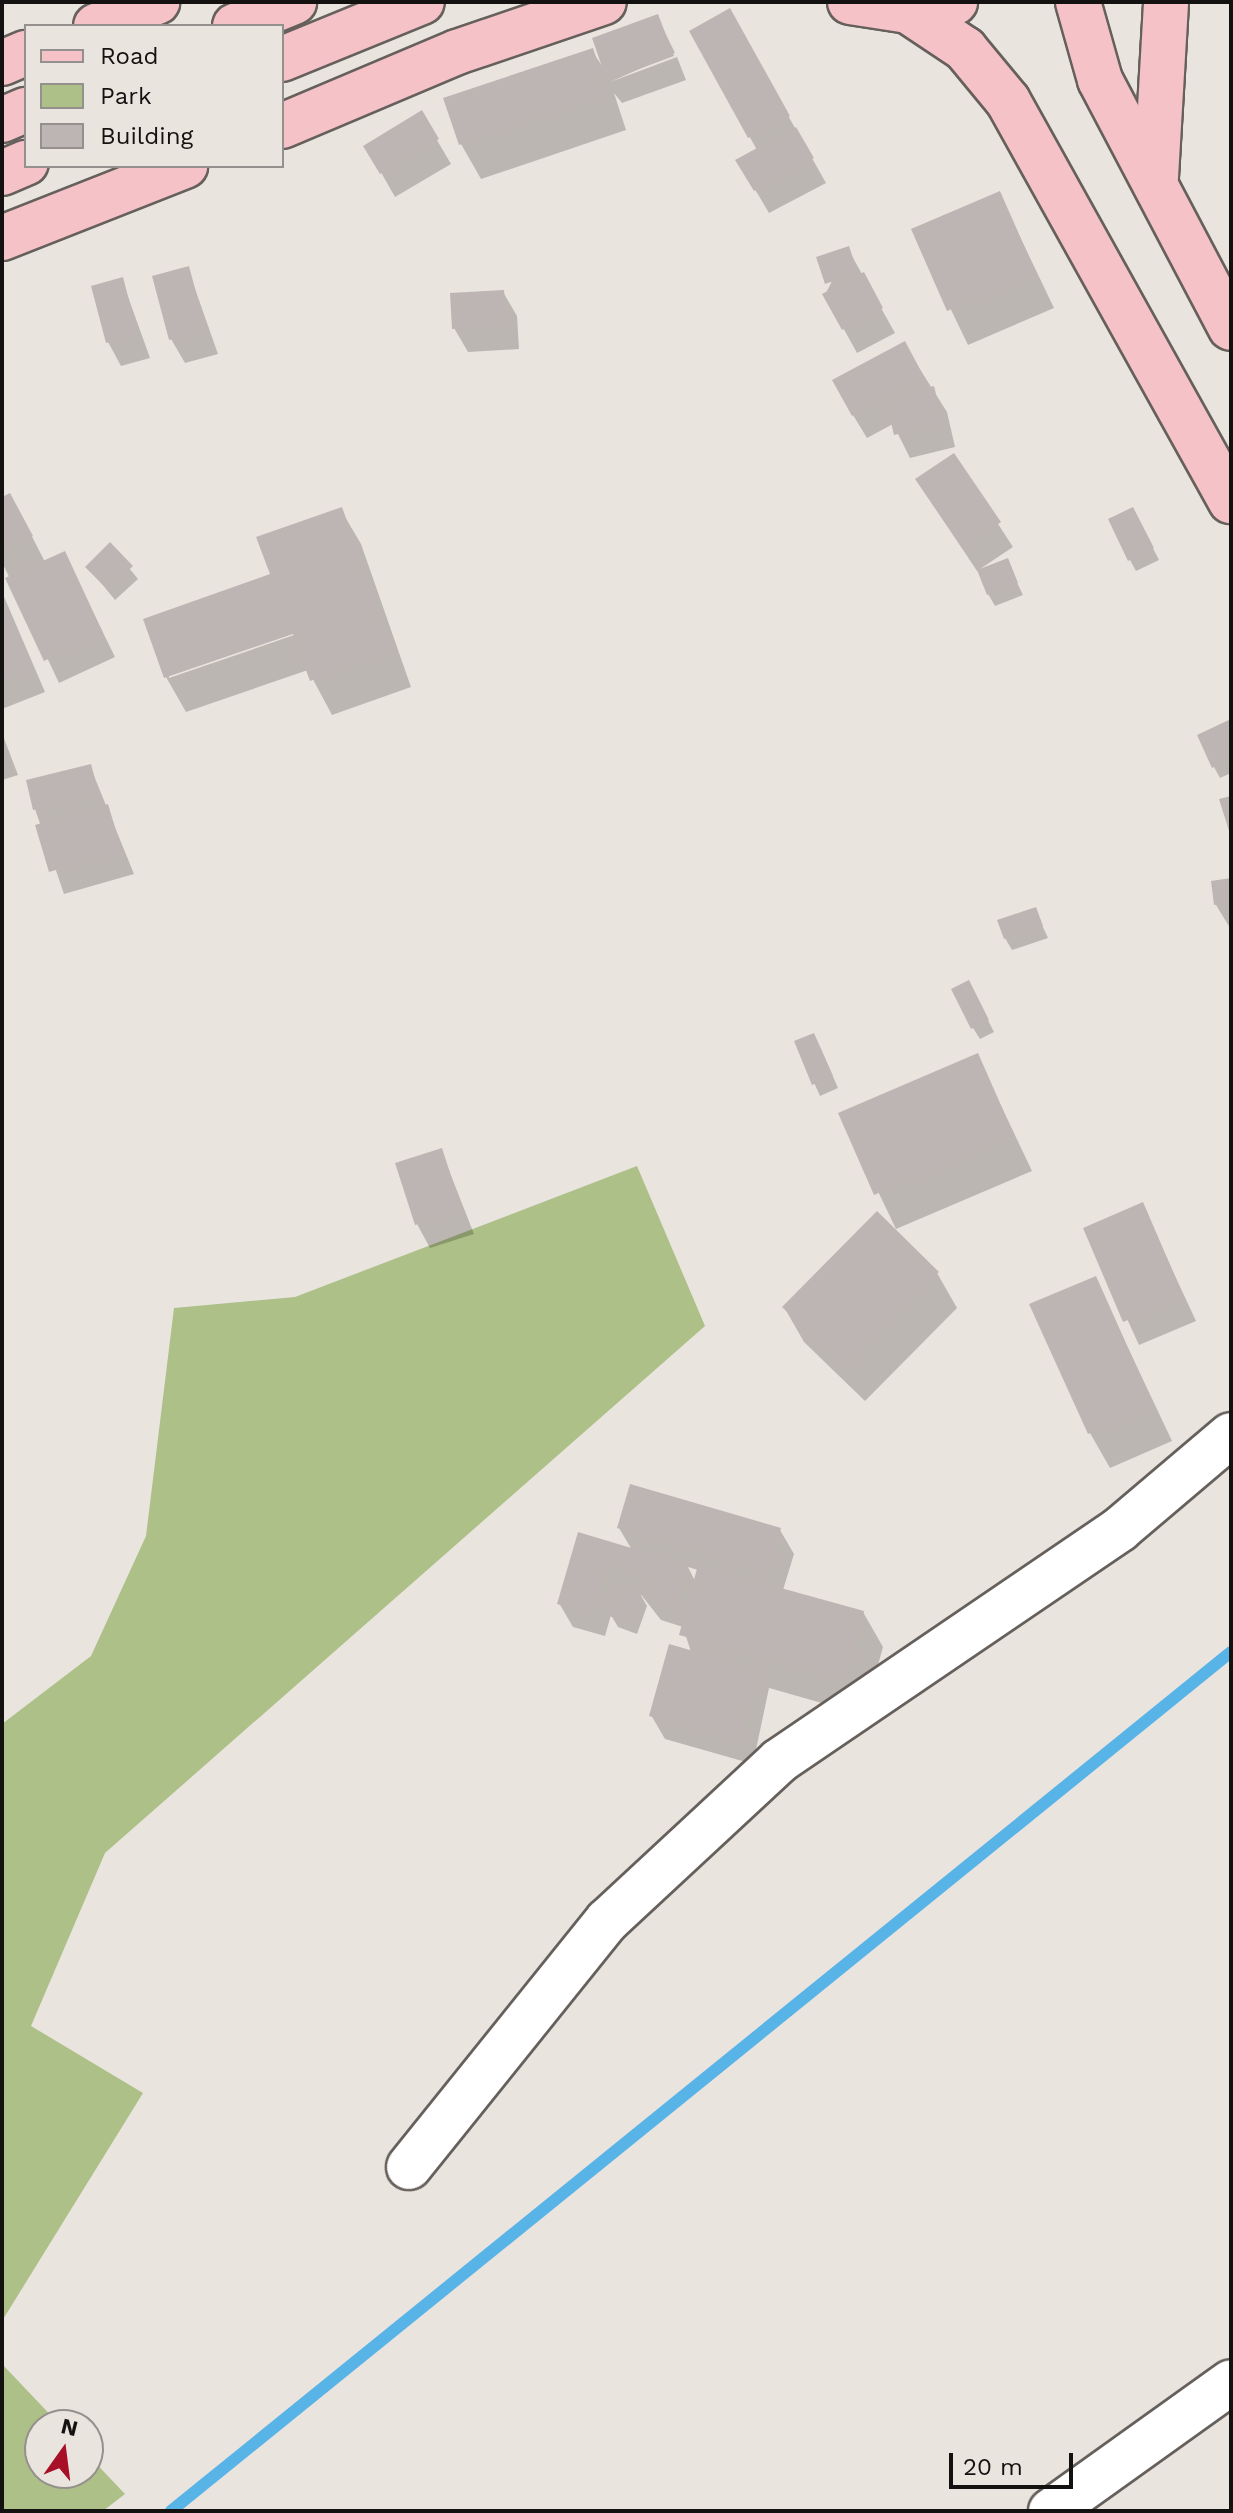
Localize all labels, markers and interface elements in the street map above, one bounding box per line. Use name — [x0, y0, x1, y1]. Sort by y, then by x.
legend — [24, 24, 284, 168]
text: Road — [100, 42, 159, 70]
text: Park — [100, 82, 152, 110]
text: Building — [100, 122, 193, 150]
north arrow — [24, 2409, 104, 2489]
text: N — [59, 2413, 80, 2441]
scale bar — [953, 2437, 1077, 2487]
text: 20 m — [963, 2453, 1023, 2481]

